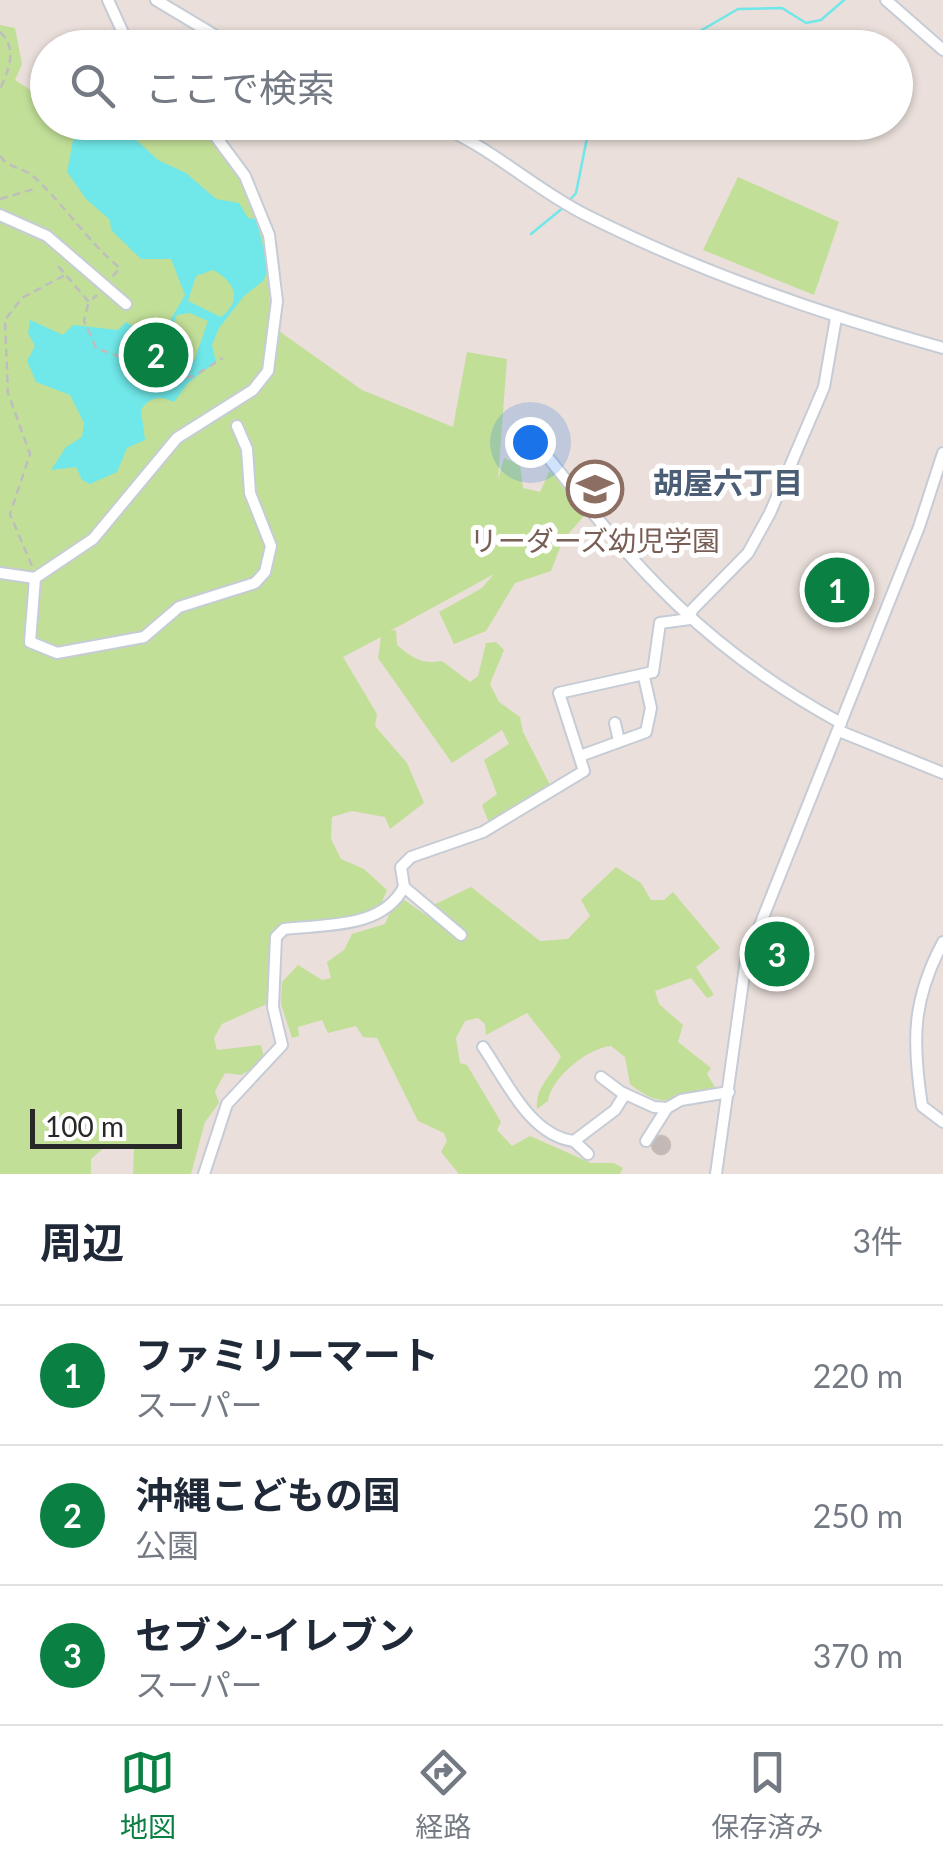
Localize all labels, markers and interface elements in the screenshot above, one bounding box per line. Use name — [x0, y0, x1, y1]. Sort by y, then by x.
search box — [30, 30, 913, 140]
icon: search — [65, 58, 120, 113]
text: ここで検索 — [145, 64, 335, 110]
pin: 2 — [124, 318, 188, 392]
your location — [505, 417, 556, 468]
school or university icon: リーダーズ幼児学園 — [565, 459, 625, 519]
district label: 胡屋六丁目 — [653, 464, 803, 500]
place label: リーダーズ幼児学園 — [470, 523, 720, 557]
pin: 1 — [804, 552, 870, 628]
pin: 3 — [744, 916, 810, 992]
scale bar — [30, 1104, 182, 1148]
text: 100 m — [45, 1109, 124, 1143]
text: 周辺 — [40, 1217, 124, 1267]
text: 3件 — [852, 1221, 903, 1260]
text: ファミリーマート — [135, 1331, 439, 1377]
text: 1 — [63, 1356, 82, 1395]
text: 220 m — [813, 1356, 903, 1395]
text: スーパー — [135, 1385, 263, 1424]
text: 沖縄こどもの国 — [135, 1471, 401, 1517]
text: 2 — [63, 1496, 82, 1535]
text: 250 m — [813, 1496, 903, 1535]
text: 公園 — [135, 1525, 199, 1564]
text: セブン-イレブン — [135, 1611, 415, 1657]
text: 3 — [63, 1636, 82, 1675]
text: 370 m — [813, 1636, 903, 1675]
text: スーパー — [135, 1665, 263, 1704]
tab: 地図 — [120, 1745, 176, 1845]
tab: 経路 — [415, 1745, 471, 1845]
tab: 保存済み — [711, 1745, 823, 1845]

